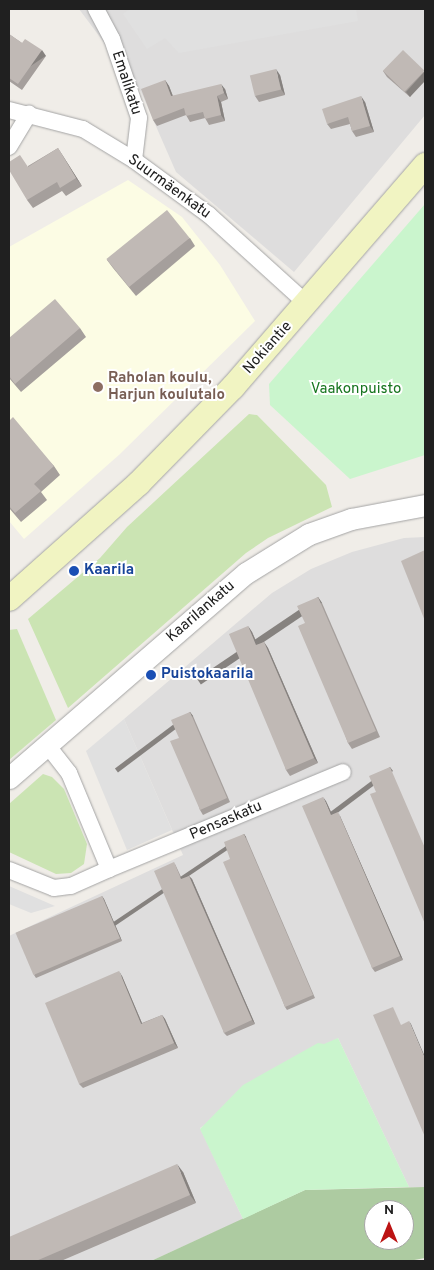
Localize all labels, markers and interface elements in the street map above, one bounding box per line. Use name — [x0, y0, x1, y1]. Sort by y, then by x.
street label: Emalikatu — [107, 49, 145, 117]
street label: Suurmäenkatu — [124, 151, 214, 223]
street label: Nokiantie — [240, 318, 296, 378]
place label: Raholan koulu, Harjun koulutalo — [108, 369, 225, 404]
marker: Raholan koulu, Harjun koulutalo — [92, 381, 104, 393]
park label: Vaakonpuisto — [311, 381, 401, 399]
place label: Kaarila — [84, 562, 134, 580]
marker: Kaarila — [68, 565, 80, 577]
street label: Kaarilankatu — [163, 577, 239, 647]
place label: Puistokaarila — [161, 666, 253, 684]
marker: Puistokaarila — [145, 669, 157, 681]
street label: Pensaskatu — [187, 798, 265, 844]
north arrow — [364, 1200, 414, 1250]
text: N — [384, 1202, 394, 1219]

